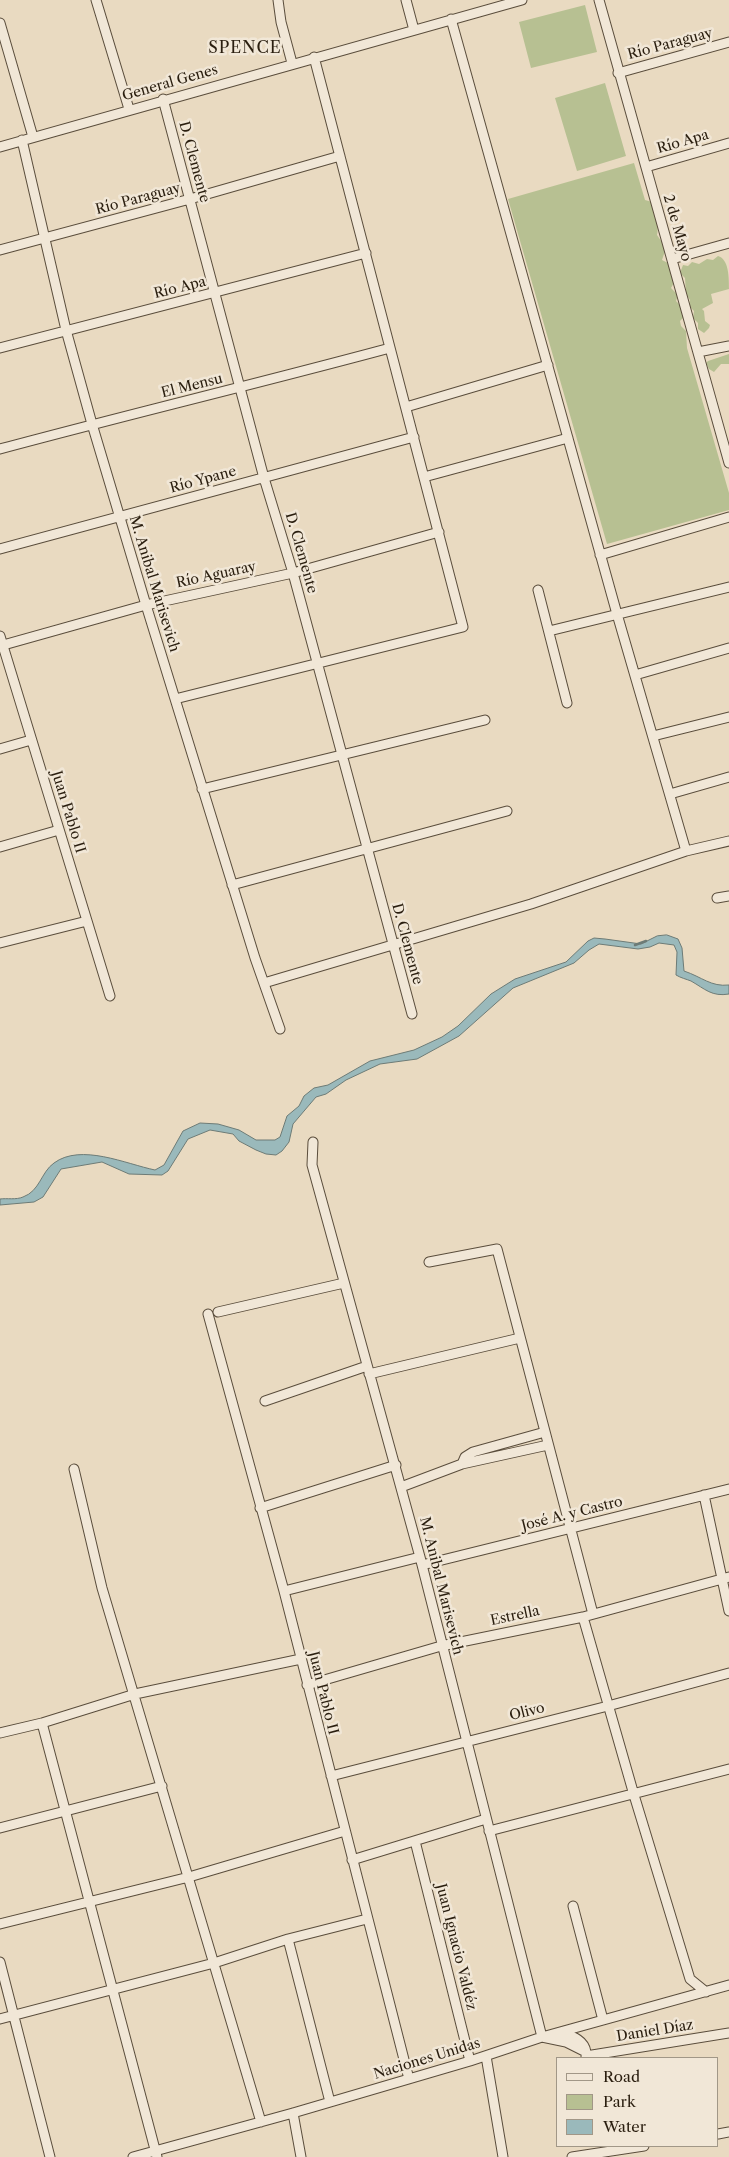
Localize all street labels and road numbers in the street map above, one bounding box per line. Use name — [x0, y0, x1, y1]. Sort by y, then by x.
street label: Río Paraguay — [626, 25, 714, 63]
street label: General Genes — [120, 61, 220, 105]
street label: D. Clemente — [175, 119, 213, 205]
street label: Río Apa — [655, 127, 711, 157]
street label: Río Paraguay — [94, 180, 182, 218]
street label: 2 de Mayo — [659, 193, 695, 263]
street label: Río Apa — [152, 273, 208, 303]
street label: El Mensu — [160, 370, 224, 402]
street label: Río Ypane — [168, 463, 238, 497]
street label: D. Clemente — [281, 510, 321, 596]
street label: M. Anibal Marisevich — [125, 514, 183, 654]
street label: Río Aguaray — [175, 558, 257, 592]
street label: Juan Pablo II — [48, 769, 88, 855]
street label: D. Clemente — [388, 901, 426, 987]
street label: José A. y Castro — [520, 1493, 624, 1535]
street label: M. Anibal Marisevich — [416, 1515, 466, 1657]
street label: Estrella — [489, 1603, 541, 1629]
street label: Juan Pablo II — [305, 1650, 341, 1736]
street label: Olivo — [508, 1700, 546, 1724]
street label: Juan Ignacio Valdéz — [432, 1882, 480, 2012]
street label: Daniel Díaz — [615, 2017, 695, 2045]
street label: Naciones Unidas — [372, 2035, 482, 2083]

